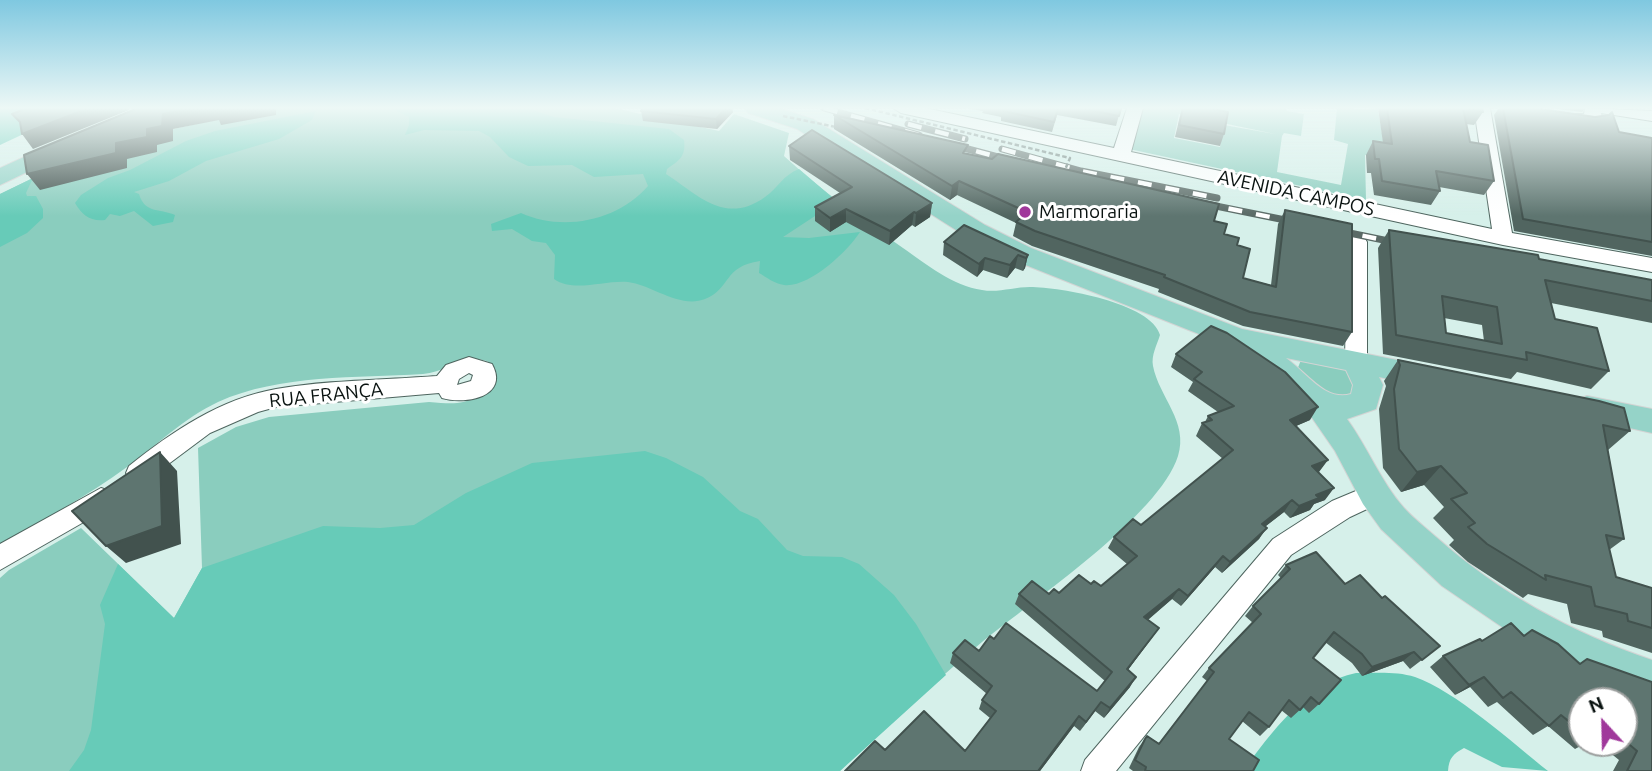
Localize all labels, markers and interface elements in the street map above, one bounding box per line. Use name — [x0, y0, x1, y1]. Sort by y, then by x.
street label: AVENIDA CAMPOS — [1216, 165, 1376, 221]
place label: Marmoraria — [1039, 201, 1139, 223]
marker: Marmoraria — [1017, 204, 1033, 220]
street label: RUA FRANÇA — [268, 378, 384, 412]
north arrow — [1568, 687, 1638, 757]
text: N — [1585, 692, 1607, 717]

